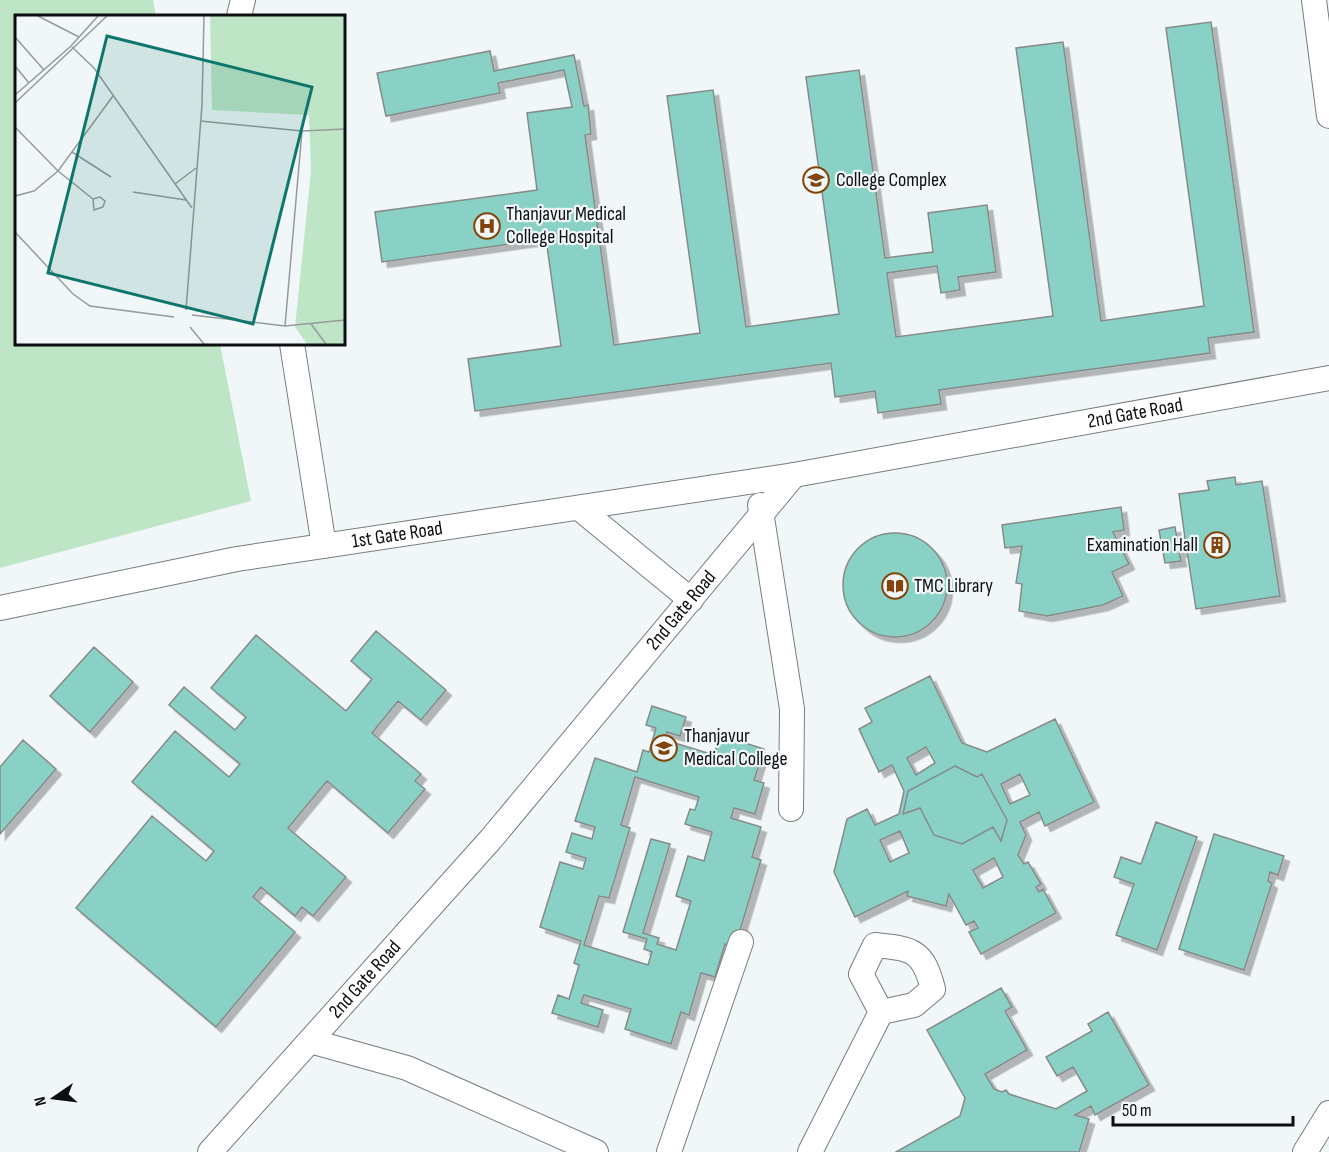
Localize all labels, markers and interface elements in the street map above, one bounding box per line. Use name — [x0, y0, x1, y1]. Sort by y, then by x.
inset map — [15, 15, 345, 345]
school or university icon: College Complex — [801, 165, 831, 195]
place label: College Complex — [836, 168, 947, 192]
place label: Thanjavur Medical College Hospital — [506, 202, 626, 249]
hospital icon: Thanjavur Medical College Hospital — [472, 211, 502, 241]
street label: 2nd Gate Road — [1086, 393, 1185, 434]
street label: 1st Gate Road — [350, 516, 444, 554]
building icon: Examination Hall — [1202, 530, 1232, 560]
place label: Examination Hall — [1087, 533, 1198, 557]
street label: 2nd Gate Road — [641, 566, 721, 655]
library icon: TMC Library — [880, 571, 910, 601]
place label: TMC Library — [914, 574, 993, 598]
place label: Thanjavur Medical College — [684, 724, 788, 771]
school or university icon: Thanjavur Medical College — [649, 733, 679, 763]
street label: 2nd Gate Road — [324, 935, 406, 1023]
north arrow — [24, 1068, 84, 1128]
scale bar — [1113, 1089, 1293, 1127]
text: N — [31, 1095, 51, 1108]
text: 50 m — [1122, 1100, 1152, 1121]

